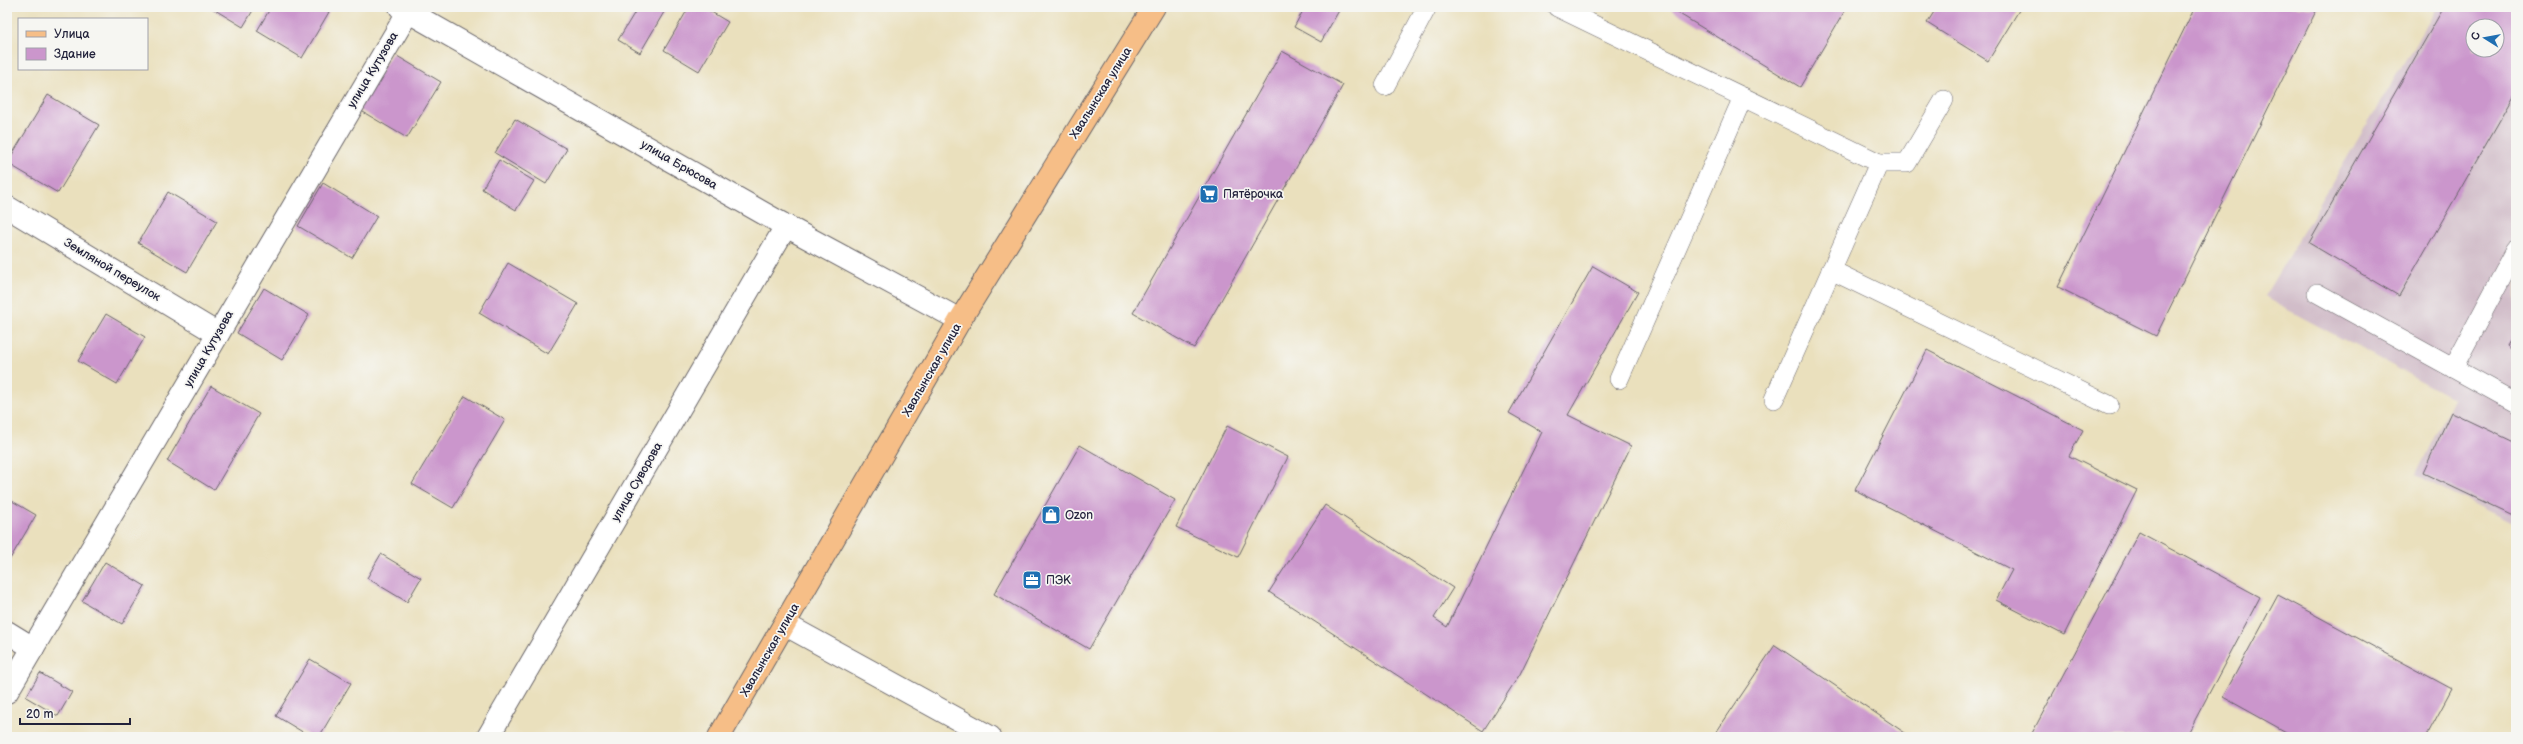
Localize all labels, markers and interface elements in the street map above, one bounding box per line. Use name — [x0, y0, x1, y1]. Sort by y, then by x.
legend — [18, 18, 148, 70]
north arrow — [2465, 18, 2505, 58]
text: Улица — [54, 27, 90, 42]
street label: улица Кутузова — [344, 29, 402, 111]
text: С — [2469, 31, 2483, 41]
street label: Хвалынская улица — [1067, 44, 1135, 142]
text: Здание — [54, 47, 96, 62]
street label: улица Брюсова — [638, 137, 720, 193]
supermarket icon: Пятёрочка — [1198, 183, 1220, 205]
place label: Пятёрочка — [1223, 187, 1283, 202]
street label: Земляной переулок — [61, 235, 164, 305]
street label: улица Кутузова — [181, 308, 237, 390]
street label: Хвалынская улица — [899, 321, 965, 419]
street label: улица Суворова — [608, 440, 666, 524]
shop icon: Ozon — [1040, 504, 1062, 526]
place label: Ozon — [1065, 508, 1093, 523]
office icon: ПЭК — [1021, 569, 1043, 591]
place label: ПЭК — [1046, 573, 1071, 588]
street label: Хвалынская улица — [737, 601, 803, 699]
scale bar — [20, 700, 130, 726]
text: 20 m — [26, 707, 53, 722]

